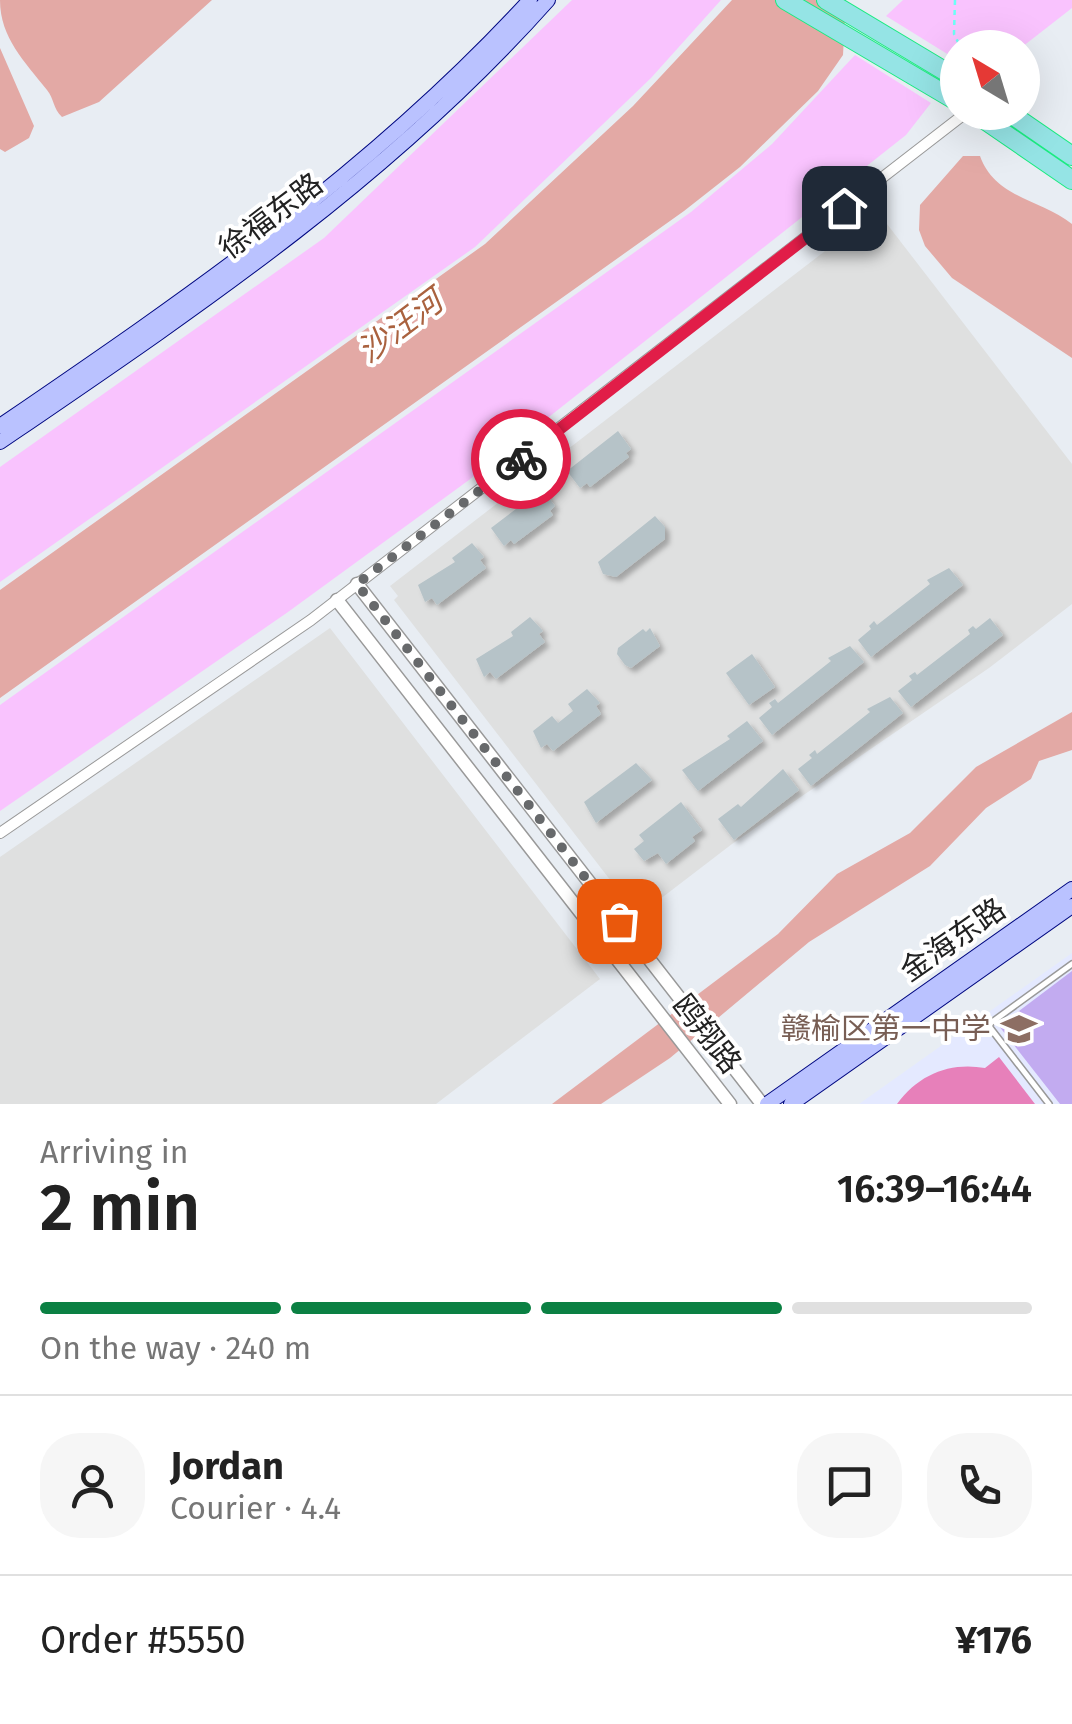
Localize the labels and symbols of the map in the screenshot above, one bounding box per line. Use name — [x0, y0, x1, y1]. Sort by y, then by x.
north arrow — [940, 30, 1040, 130]
street label: 徐福东路 — [212, 166, 330, 266]
pin — [802, 166, 887, 251]
water label: 沙汪河 — [350, 278, 455, 370]
courier — [471, 409, 571, 509]
pin — [577, 879, 662, 964]
street label: 金海东路 — [894, 891, 1012, 989]
street label: 鸥翔路 — [665, 987, 749, 1081]
school or university icon: 赣榆区第一中学 — [1000, 1010, 1038, 1048]
place label: 赣榆区第一中学 — [781, 1011, 991, 1047]

